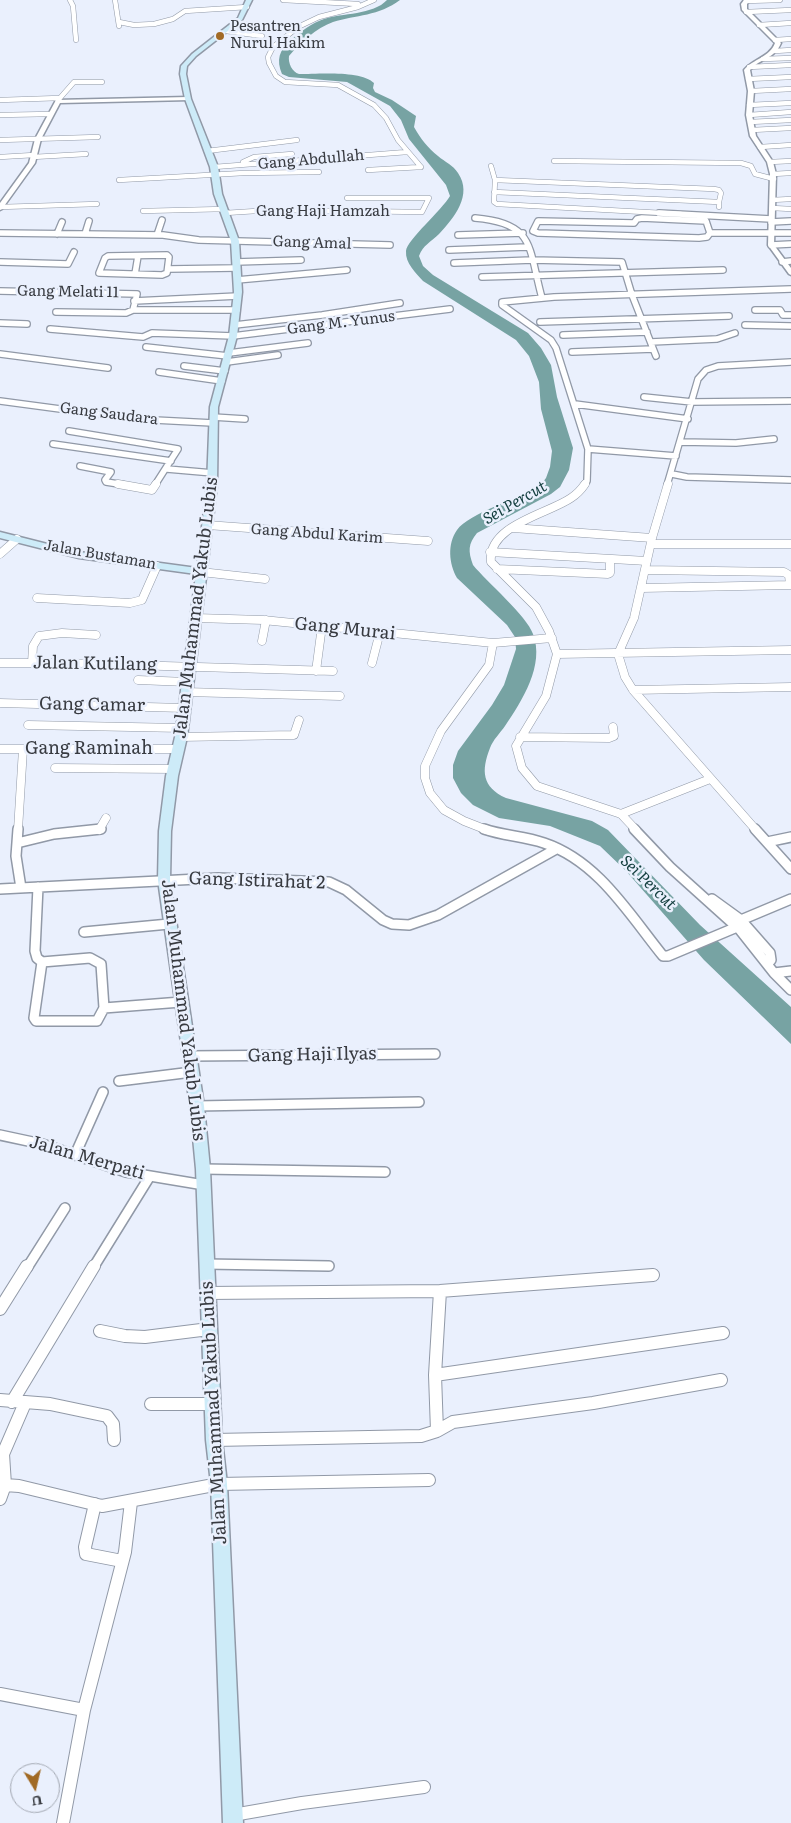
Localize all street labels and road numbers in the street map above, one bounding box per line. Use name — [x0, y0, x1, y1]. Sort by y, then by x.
street label: Gang Abdullah — [257, 146, 365, 174]
street label: Gang Haji Hamzah — [256, 203, 390, 221]
street label: Gang Amal — [272, 233, 352, 253]
street label: Gang Melati 11 — [17, 282, 119, 302]
street label: Gang M. Yunus — [286, 307, 396, 339]
street label: Gang Saudara — [59, 399, 159, 429]
street label: Jalan Muhammad Yakub Lubis — [169, 476, 223, 740]
street label: Gang Abdul Karim — [250, 520, 384, 548]
street label: Jalan Bustaman — [42, 536, 158, 574]
street label: Gang Murai — [293, 613, 397, 645]
street label: Jalan Kutilang — [33, 652, 157, 676]
street label: Gang Camar — [39, 693, 145, 717]
street label: Gang Raminah — [25, 738, 153, 760]
street label: Gang Istirahat 2 — [188, 868, 326, 894]
street label: Jalan Muhammad Yakub Lubis — [156, 878, 210, 1142]
street label: Gang Haji Ilyas — [247, 1043, 377, 1067]
street label: Jalan Merpati — [27, 1131, 147, 1185]
street label: Jalan Muhammad Yakub Lubis — [196, 1281, 232, 1545]

